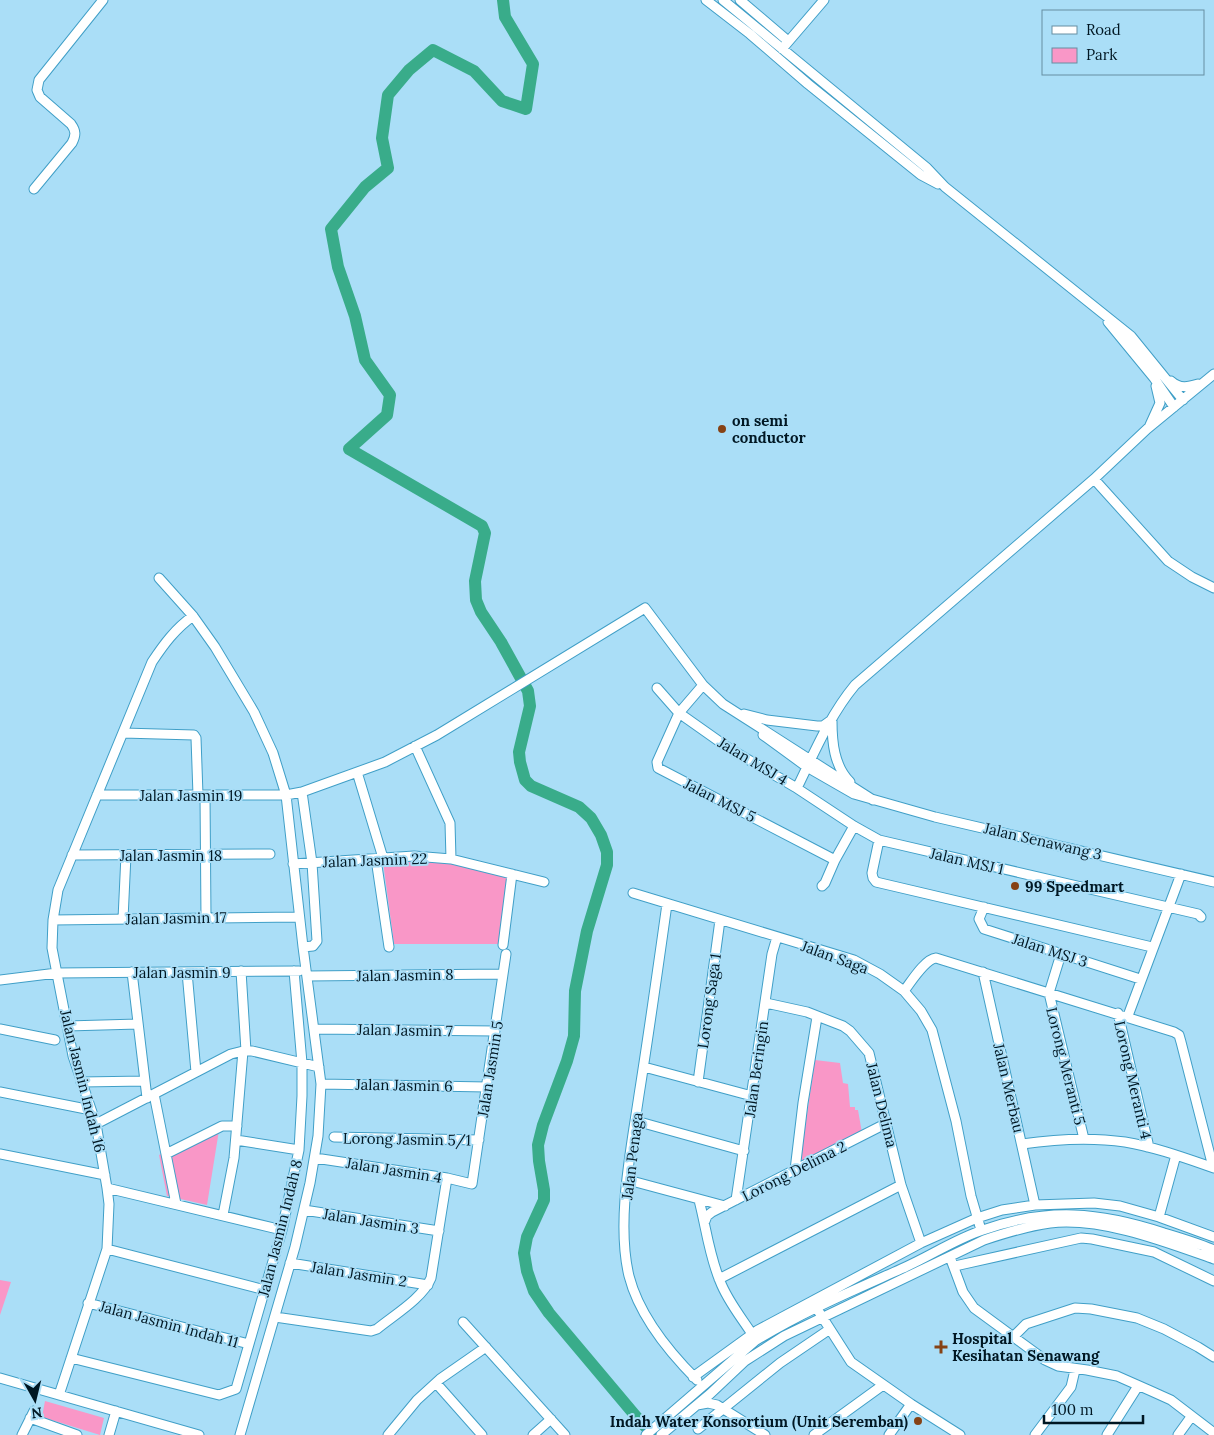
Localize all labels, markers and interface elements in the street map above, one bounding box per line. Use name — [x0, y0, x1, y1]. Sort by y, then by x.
legend — [1042, 10, 1204, 75]
text: Road — [1086, 20, 1121, 39]
text: Park — [1086, 45, 1117, 64]
place label: on semi conductor — [732, 411, 806, 447]
marker: on semi conductor — [716, 423, 728, 435]
street label: Jalan MSJ 4 — [714, 732, 791, 789]
street label: Jalan MSJ 5 — [680, 773, 759, 826]
street label: Jalan Jasmin 19 — [139, 786, 242, 805]
street label: Jalan Senawang 3 — [981, 818, 1104, 864]
street label: Jalan MSJ 1 — [927, 843, 1006, 879]
street label: Jalan Jasmin 18 — [119, 846, 222, 865]
street label: Jalan Jasmin 22 — [321, 849, 428, 871]
place label: 99 Speedmart — [1025, 877, 1125, 896]
marker: 99 Speedmart — [1009, 880, 1021, 892]
street label: Jalan Jasmin 17 — [124, 908, 227, 928]
street label: Jalan MSJ 3 — [1009, 929, 1090, 971]
street label: Jalan Saga — [798, 936, 872, 978]
street label: Lorong Saga 1 — [693, 952, 725, 1050]
street label: Jalan Jasmin 9 — [132, 963, 231, 982]
street label: Jalan Jasmin 8 — [355, 965, 454, 985]
street label: Lorong Meranti 5 — [1042, 1005, 1090, 1127]
street label: Jalan Jasmin Indah 16 — [56, 1007, 110, 1154]
street label: Lorong Meranti 4 — [1110, 1019, 1156, 1141]
street label: Jalan Jasmin 7 — [356, 1020, 453, 1040]
street label: Jalan Jasmin 5 — [473, 1020, 507, 1119]
street label: Jalan Beringin — [740, 1020, 772, 1119]
street label: Jalan Merbau — [989, 1040, 1029, 1135]
street label: Jalan Delima — [862, 1060, 902, 1150]
street label: Jalan Jasmin 6 — [354, 1075, 453, 1095]
street label: Jalan Penaga — [617, 1111, 647, 1202]
street label: Lorong Jasmin 5/1 — [343, 1128, 471, 1151]
street label: Lorong Delima 2 — [739, 1136, 849, 1206]
street label: Jalan Jasmin 4 — [344, 1153, 443, 1187]
street label: Jalan Jasmin Indah 8 — [254, 1157, 306, 1300]
street label: Jalan Jasmin 3 — [321, 1204, 420, 1238]
street label: Jalan Jasmin 2 — [309, 1257, 408, 1291]
street label: Jalan Jasmin Indah 11 — [96, 1296, 241, 1352]
place label: Hospital Kesihatan Senawang — [952, 1329, 1100, 1365]
marker: Hospital Kesihatan Senawang — [934, 1340, 948, 1354]
north arrow — [10, 1375, 60, 1425]
scale bar — [1044, 1392, 1143, 1424]
text: 100 m — [1052, 1400, 1093, 1419]
text: N — [30, 1403, 43, 1423]
place label: Indah Water Konsortium (Unit Seremban) — [610, 1412, 909, 1432]
marker: Indah Water Konsortium (Unit Seremban) — [912, 1415, 924, 1427]

